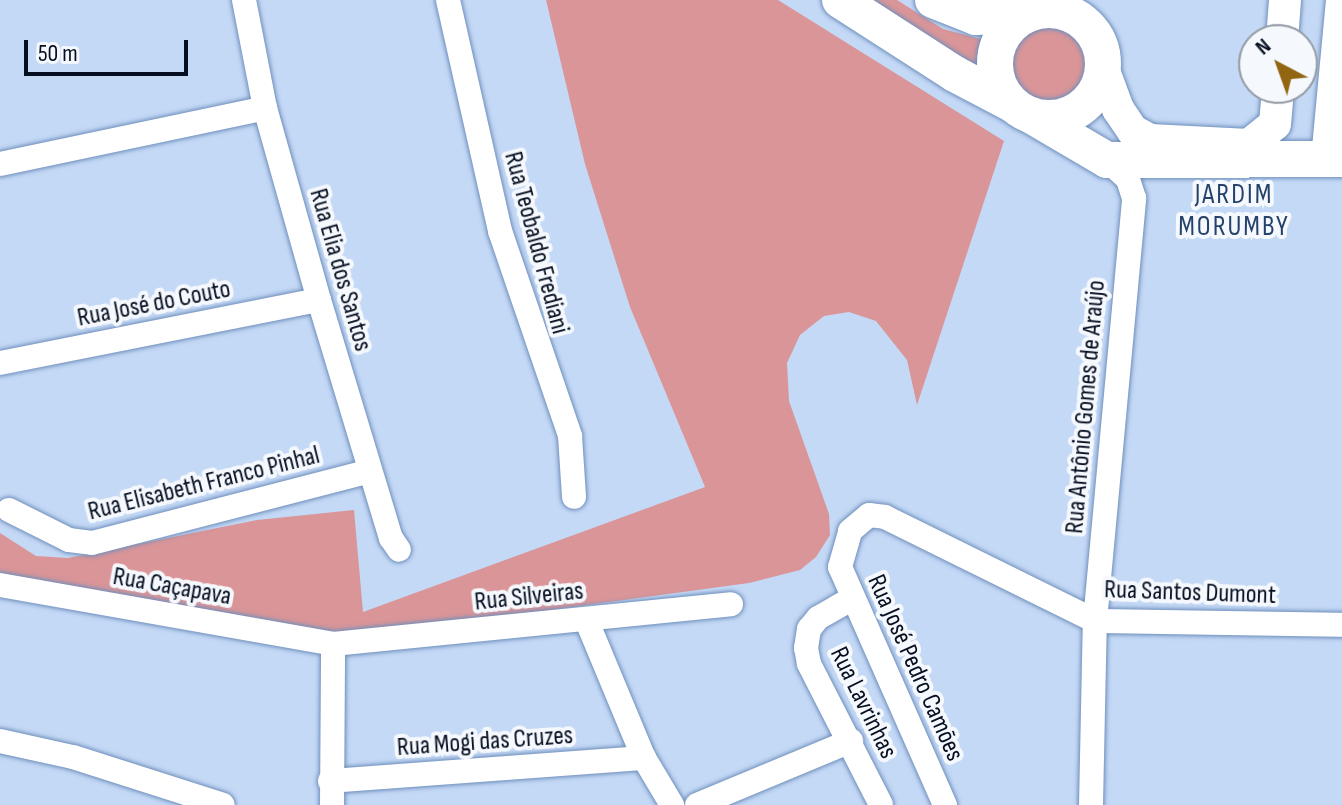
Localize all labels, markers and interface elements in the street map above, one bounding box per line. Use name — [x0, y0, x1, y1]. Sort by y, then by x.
scale bar — [28, 24, 192, 74]
north arrow — [1238, 24, 1318, 104]
text: N — [1250, 33, 1277, 61]
text: 50 m — [38, 39, 78, 68]
street label: Rua Teobaldo Frediani — [497, 148, 575, 338]
district label: JARDIM MORUMBY — [1178, 178, 1290, 244]
street label: Rua Elia dos Santos — [302, 185, 378, 355]
street label: Rua José do Couto — [75, 274, 233, 334]
street label: Rua Antônio Gomes de Araújo — [1059, 279, 1113, 535]
street label: Rua Elisabeth Franco Pinhal — [85, 440, 323, 528]
street label: Rua Caçapava — [110, 561, 234, 613]
street label: Rua José Pedro Camões — [860, 570, 970, 766]
street label: Rua Santos Dumont — [1104, 574, 1276, 612]
street label: Rua Silveiras — [473, 576, 585, 618]
street label: Rua Lavrinhas — [823, 642, 903, 764]
street label: Rua Mogi das Cruzes — [396, 720, 574, 764]

